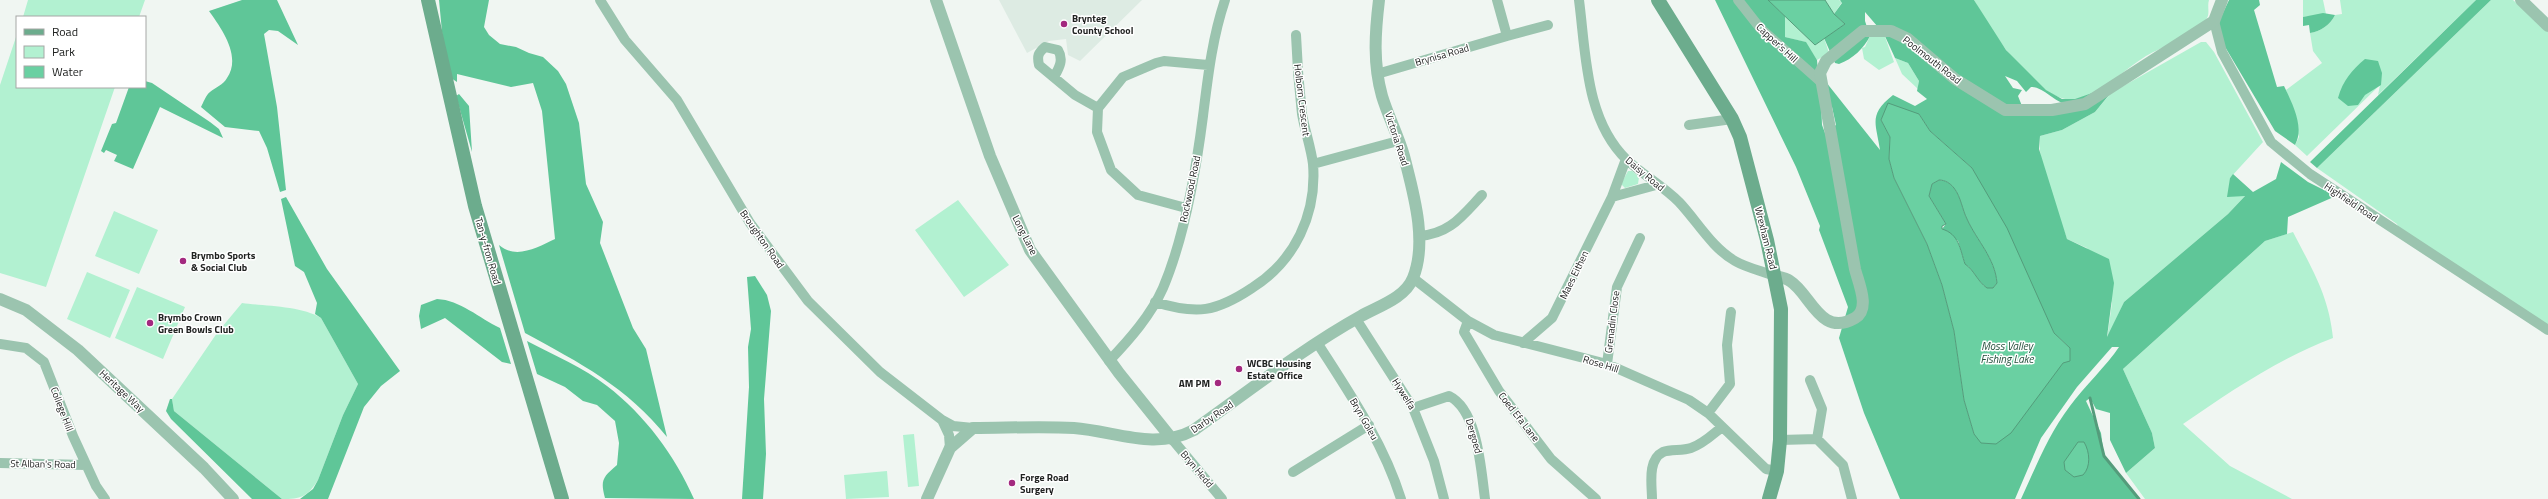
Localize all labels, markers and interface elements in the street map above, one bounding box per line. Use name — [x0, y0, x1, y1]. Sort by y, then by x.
place label: Brynteg County School — [1072, 11, 1134, 38]
legend — [16, 16, 146, 88]
marker: Brynteg County School — [1059, 19, 1069, 29]
street label: Capper's Hill — [1753, 20, 1801, 66]
text: Road — [52, 22, 78, 41]
street label: Poolmouth Road — [1900, 32, 1964, 88]
street label: Brynisa Road — [1413, 40, 1471, 70]
text: Park — [52, 42, 75, 61]
text: Water — [52, 62, 83, 81]
street label: Holborn Crescent — [1290, 63, 1314, 137]
street label: Victoria Road — [1381, 110, 1413, 168]
street label: Daisy Road — [1622, 153, 1668, 195]
street label: Rockwood Road — [1176, 154, 1204, 224]
street label: Highfield Road — [2321, 179, 2381, 225]
street label: Wrexham Road — [1751, 205, 1781, 271]
street label: Broughton Road — [736, 207, 788, 271]
street label: Long Lane — [1009, 212, 1041, 258]
street label: Tan-y-fron Road — [471, 216, 505, 286]
place label: Brymbo Sports & Social Club — [191, 248, 256, 275]
street label: Maes Eithen — [1556, 248, 1592, 302]
marker: Brymbo Sports & Social Club — [178, 256, 188, 266]
street label: Grenadin Close — [1601, 290, 1623, 354]
place label: Brymbo Crown Green Bowls Club — [158, 310, 234, 337]
marker: Brymbo Crown Green Bowls Club — [145, 318, 155, 328]
water label: Moss Valley Fishing Lake — [1980, 338, 2034, 367]
street label: Rose Hill — [1581, 351, 1621, 377]
place label: WCBC Housing Estate Office — [1247, 356, 1312, 383]
marker: WCBC Housing Estate Office — [1234, 364, 1244, 374]
street label: Heritage Way — [96, 366, 148, 416]
street label: Hywelfa — [1388, 375, 1420, 413]
place label: AM PM — [1179, 376, 1210, 391]
marker: AM PM — [1213, 378, 1223, 388]
street label: College Hill — [47, 385, 77, 433]
street label: Coed Efa Lane — [1495, 389, 1543, 445]
street label: Bryn Goleu — [1346, 395, 1382, 443]
street label: Darby Road — [1188, 397, 1236, 437]
street label: Dergoed — [1462, 417, 1486, 455]
street label: Bryn Hedd — [1177, 447, 1217, 491]
street label: St Alban's Road — [10, 456, 76, 472]
place label: Forge Road Surgery — [1020, 470, 1069, 497]
marker: Forge Road Surgery — [1007, 478, 1017, 488]

